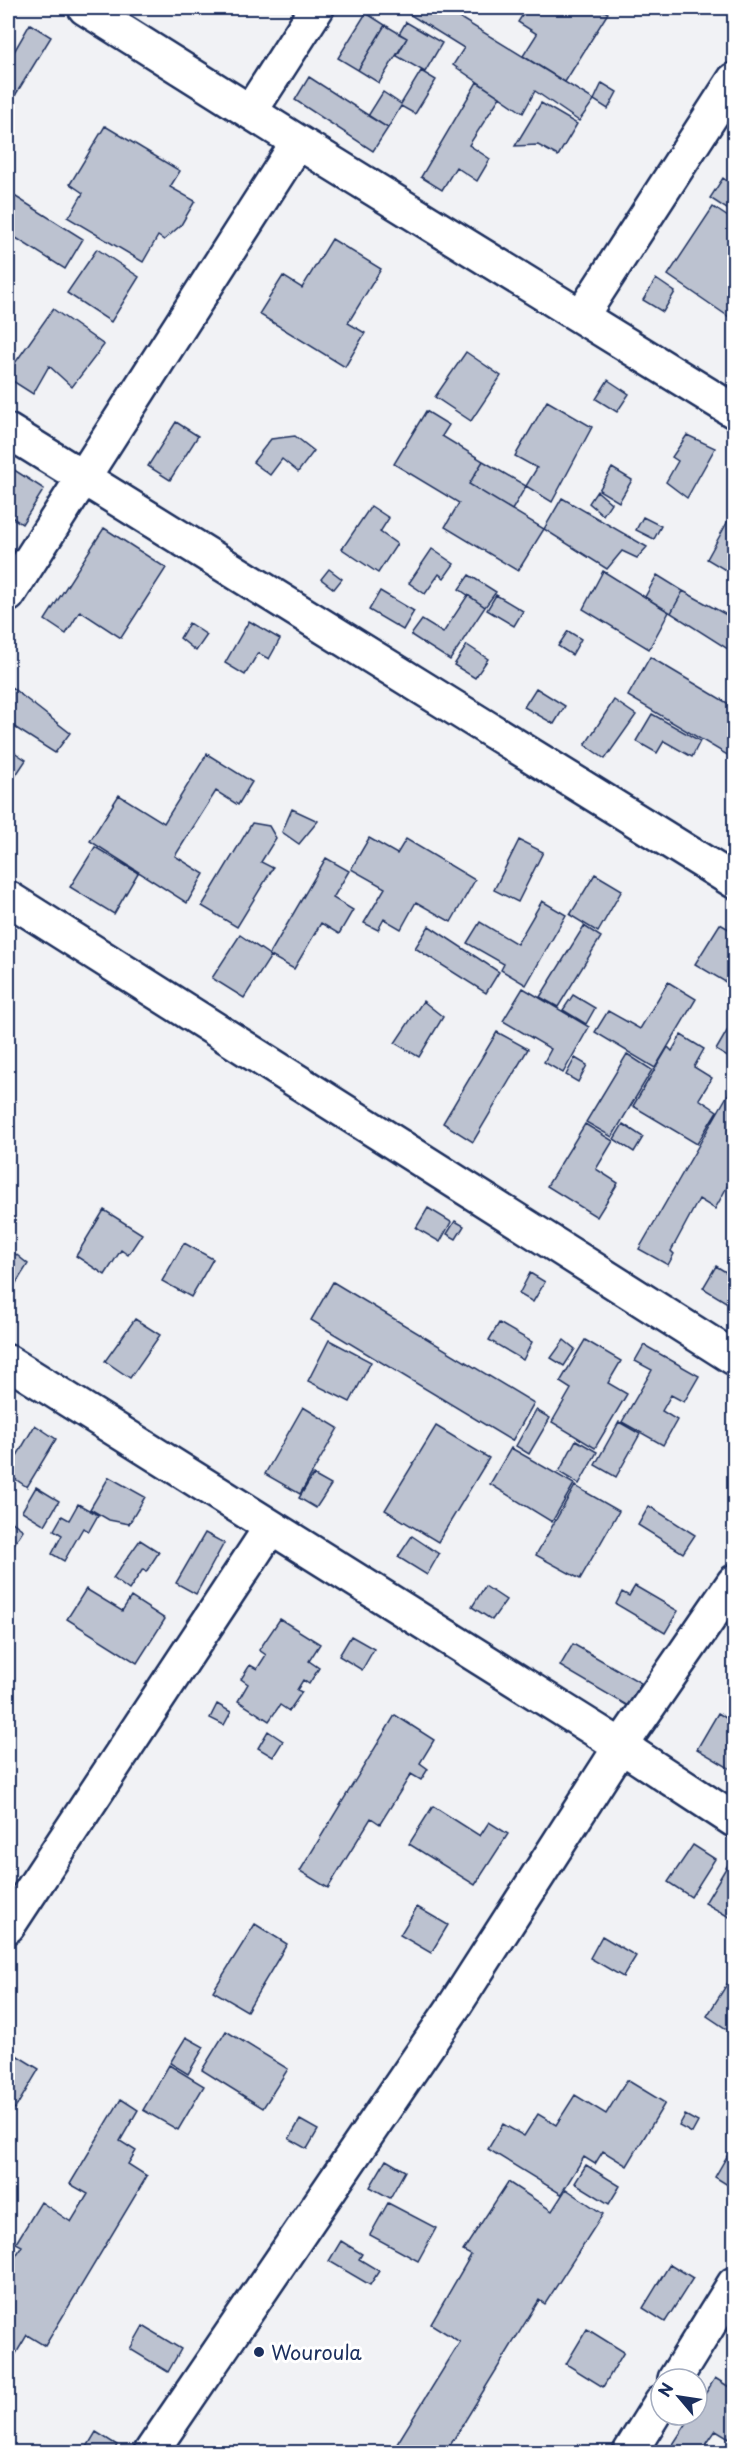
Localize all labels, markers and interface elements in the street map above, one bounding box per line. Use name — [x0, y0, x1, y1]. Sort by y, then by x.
place label: Wouroula — [271, 2337, 362, 2367]
marker: Wouroula — [252, 2345, 266, 2359]
north arrow — [649, 2367, 709, 2427]
text: N — [651, 2378, 679, 2401]

